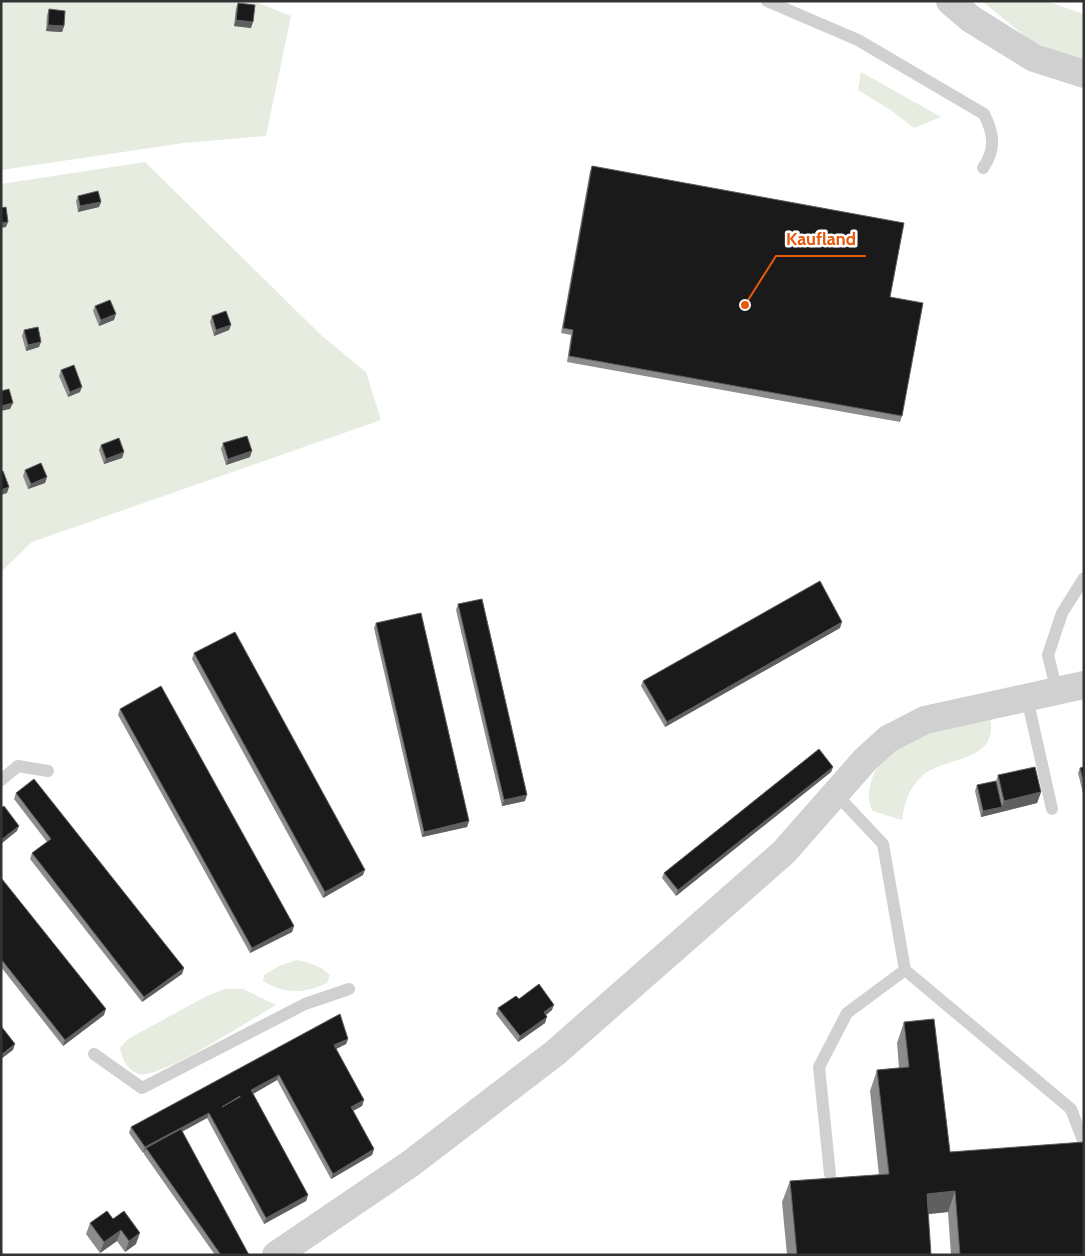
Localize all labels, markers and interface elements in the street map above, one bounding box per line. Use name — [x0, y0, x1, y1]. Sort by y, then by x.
callout: Kaufland — [776, 223, 866, 256]
text: Kaufland — [786, 228, 856, 250]

